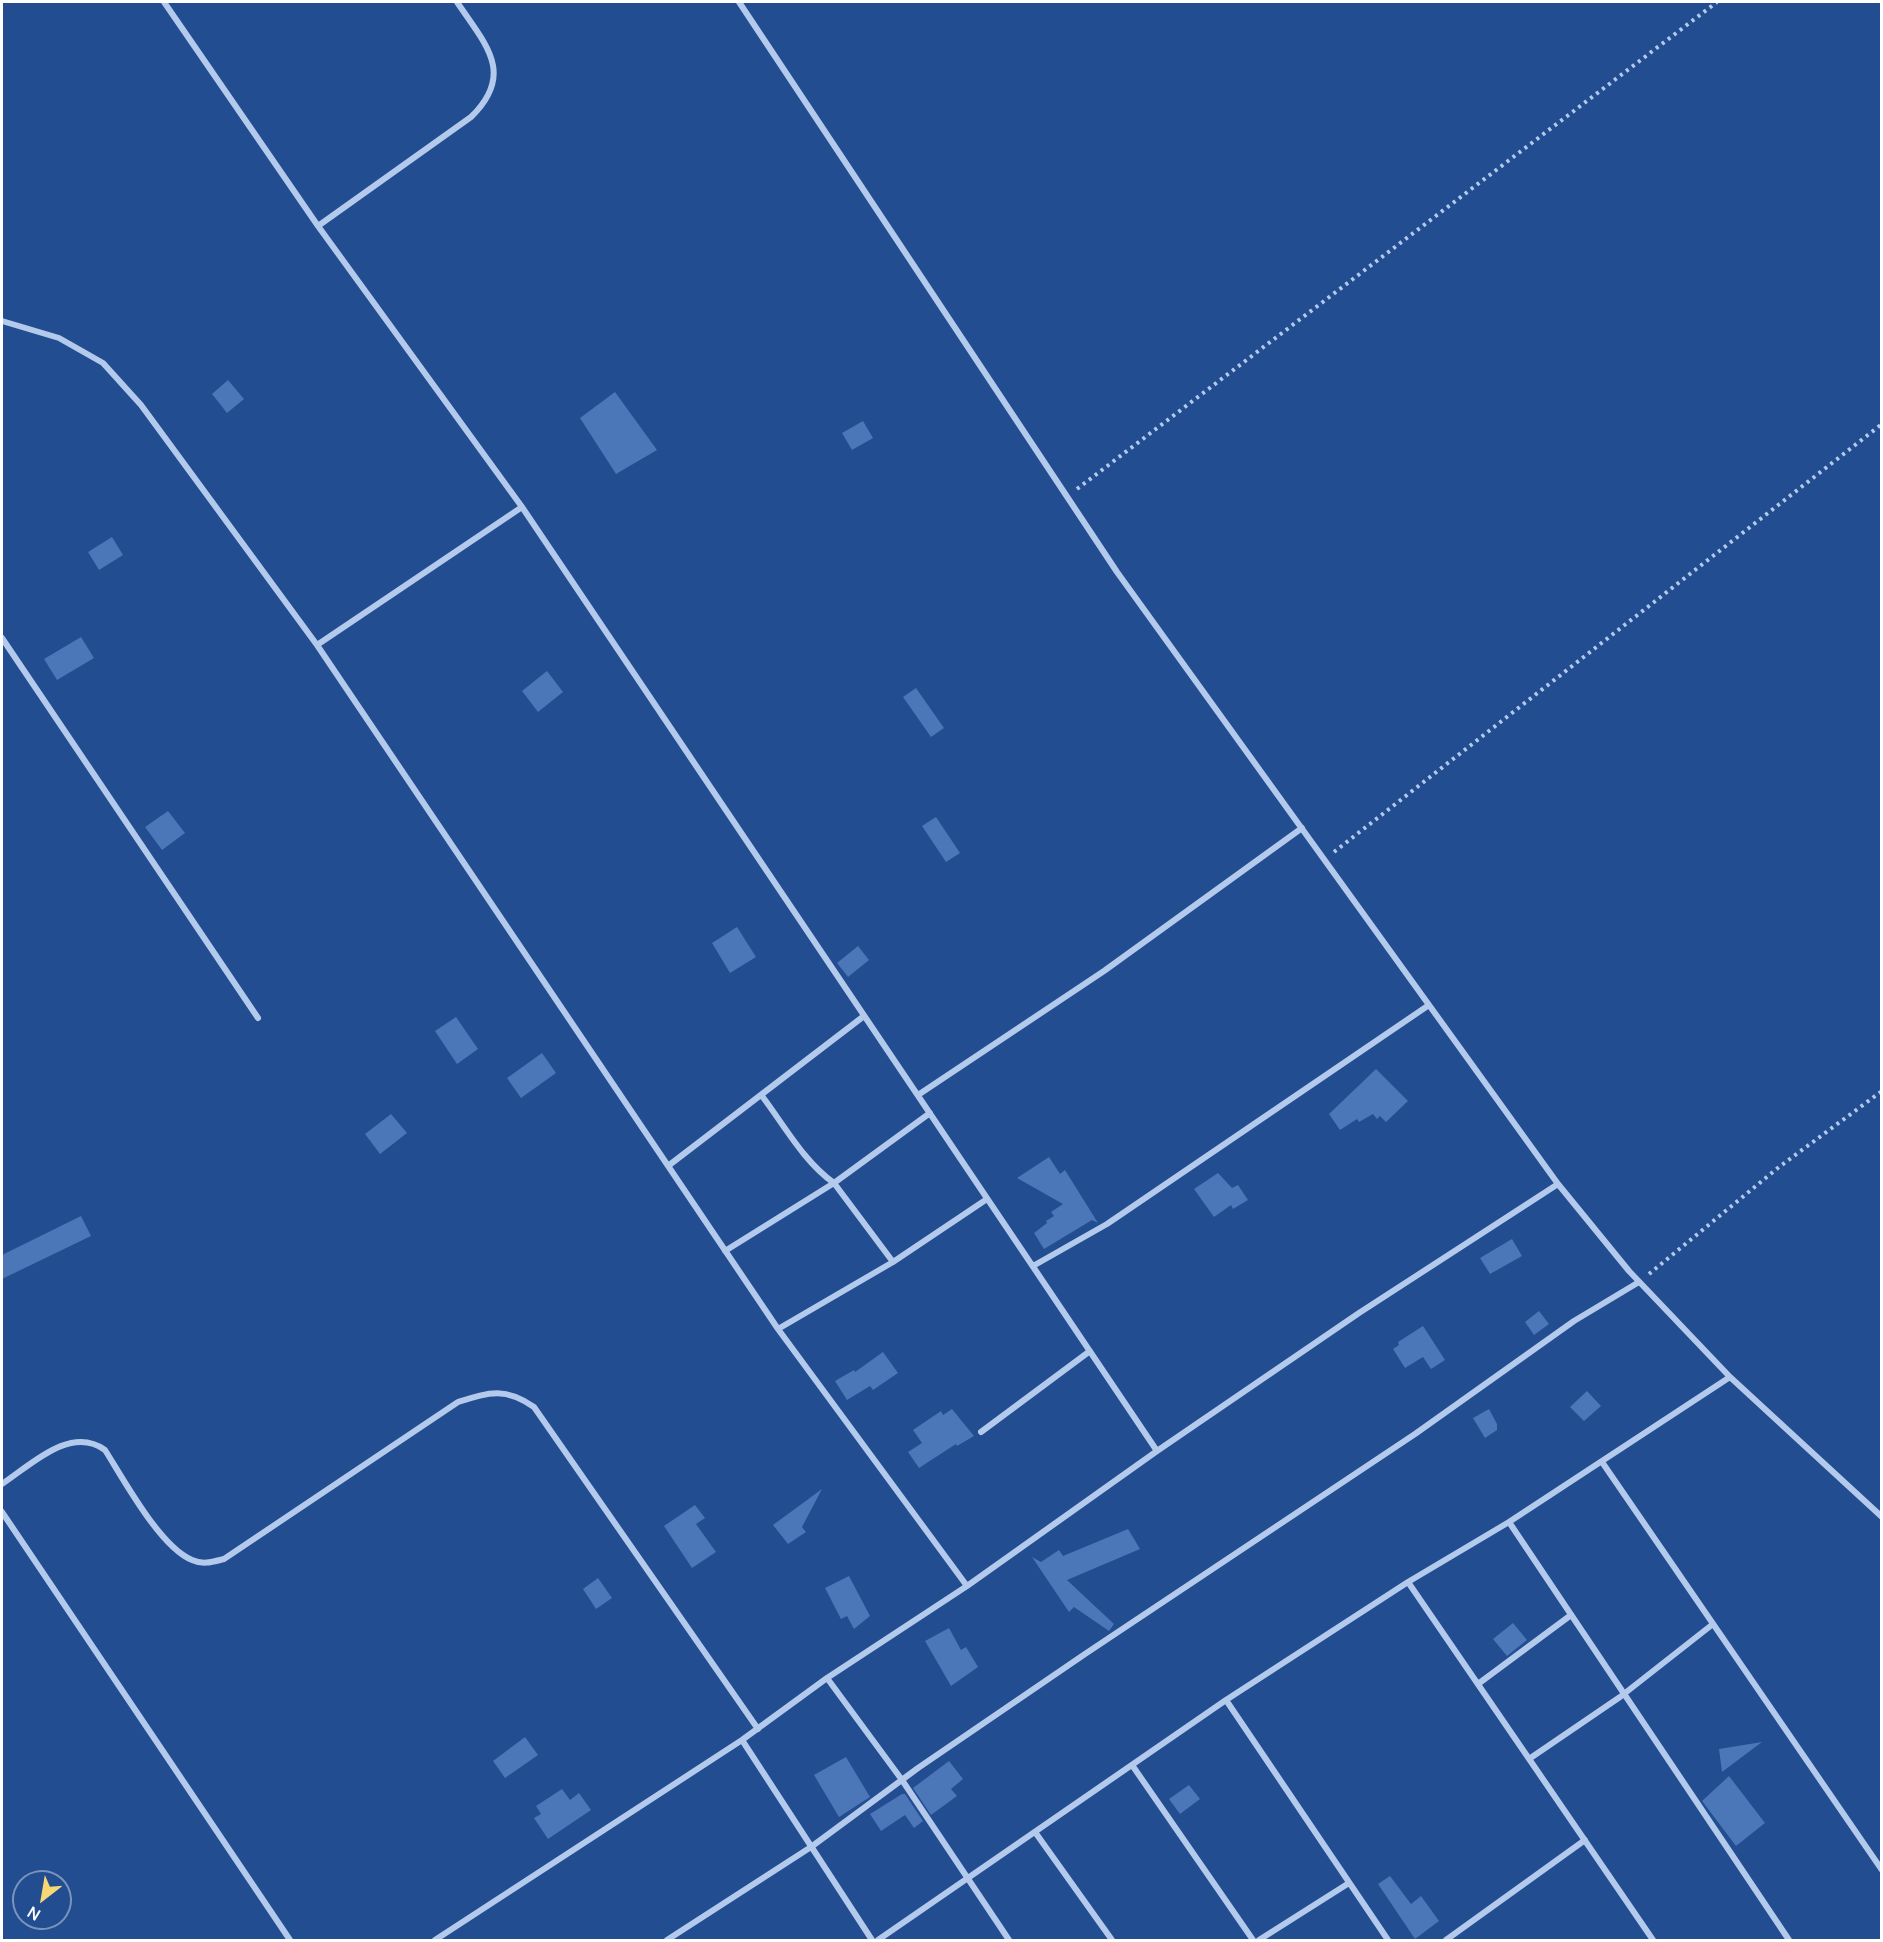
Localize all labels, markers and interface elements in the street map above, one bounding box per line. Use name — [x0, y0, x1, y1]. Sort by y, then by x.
north arrow — [12, 1870, 72, 1930]
text: N — [23, 1901, 44, 1926]

